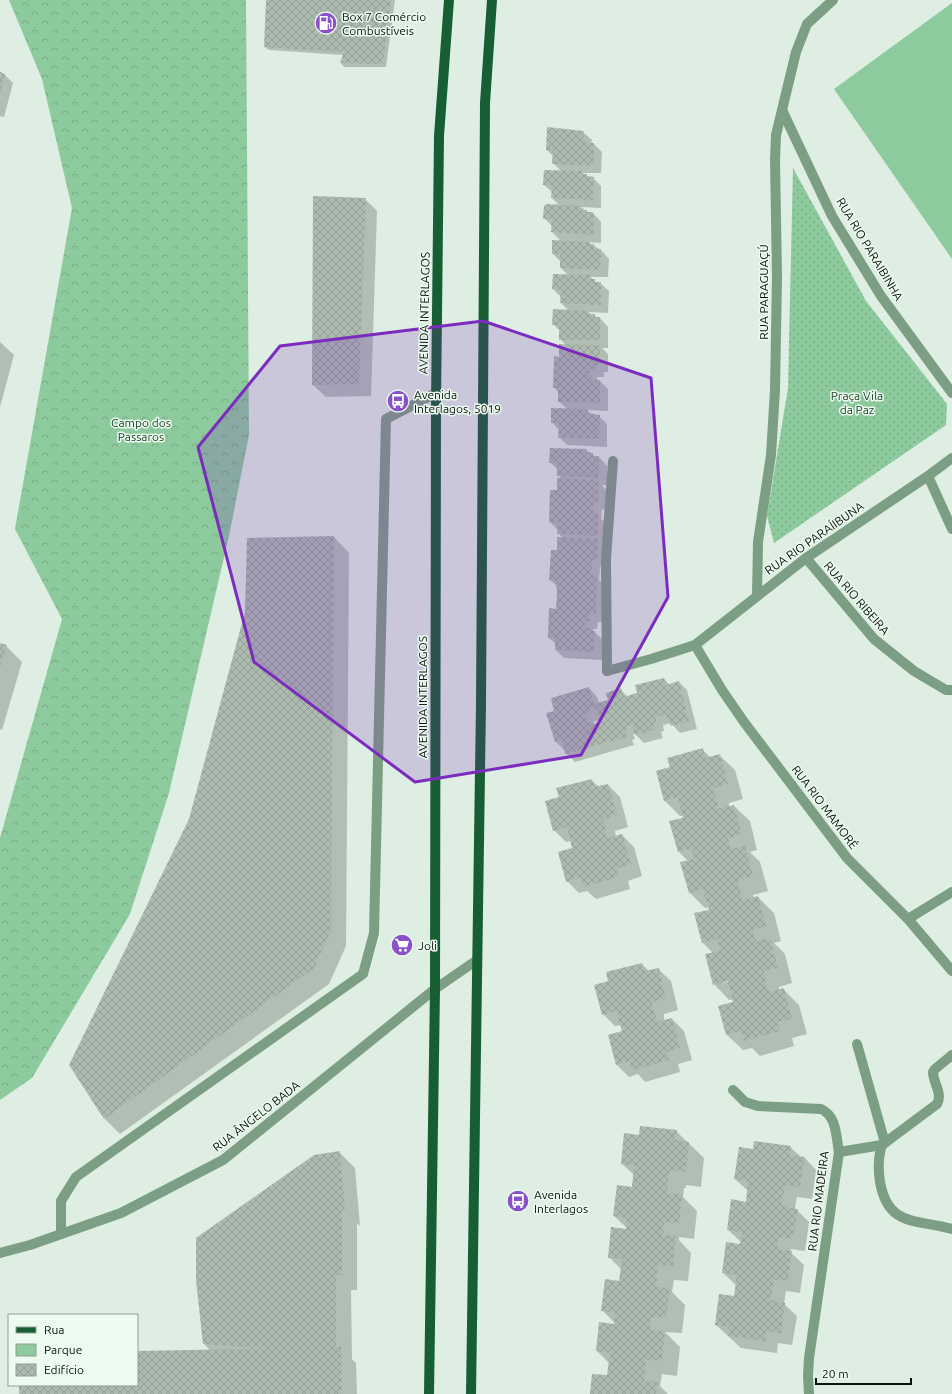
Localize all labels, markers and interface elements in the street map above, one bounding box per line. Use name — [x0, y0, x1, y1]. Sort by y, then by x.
fuel station icon: Box 7 Comércio Combustíveis — [313, 10, 339, 36]
place label: Box 7 Comércio Combustíveis — [342, 10, 426, 37]
street label: RUA RIO PARAIBINHA — [834, 195, 906, 303]
street label: RUA PARAGUAÇÚ — [757, 244, 770, 340]
street label: AVENIDA INTERLAGOS — [416, 252, 432, 374]
bus stop icon: Avenida Interlagos, 5019 — [385, 388, 411, 414]
place label: Avenida Interlagos, 5019 — [414, 388, 501, 415]
park label: Praça Vila da Paz — [831, 389, 883, 416]
park label: Campo dos Passaros — [111, 416, 171, 443]
street label: RUA RIO PARAÍIBUNA — [762, 499, 866, 577]
street label: RUA RIO RIBEIRA — [822, 559, 892, 637]
street label: AVENIDA INTERLAGOS — [416, 636, 429, 758]
street label: RUA RIO MAMORÉ — [789, 763, 861, 851]
supermarket icon: Joli — [389, 932, 415, 958]
place label: Joli — [418, 939, 437, 952]
street label: RUA ÂNGELO BADA — [210, 1078, 302, 1154]
street label: RUA RIO MADEIRA — [805, 1150, 831, 1252]
bus stop icon: Avenida Interlagos — [505, 1188, 531, 1214]
place label: Avenida Interlagos — [534, 1188, 588, 1215]
legend — [8, 1314, 138, 1386]
text: Rua — [44, 1323, 65, 1336]
text: Parque — [44, 1343, 82, 1356]
scale bar — [816, 1360, 911, 1386]
text: Edifício — [44, 1363, 84, 1376]
text: 20 m — [822, 1367, 849, 1380]

